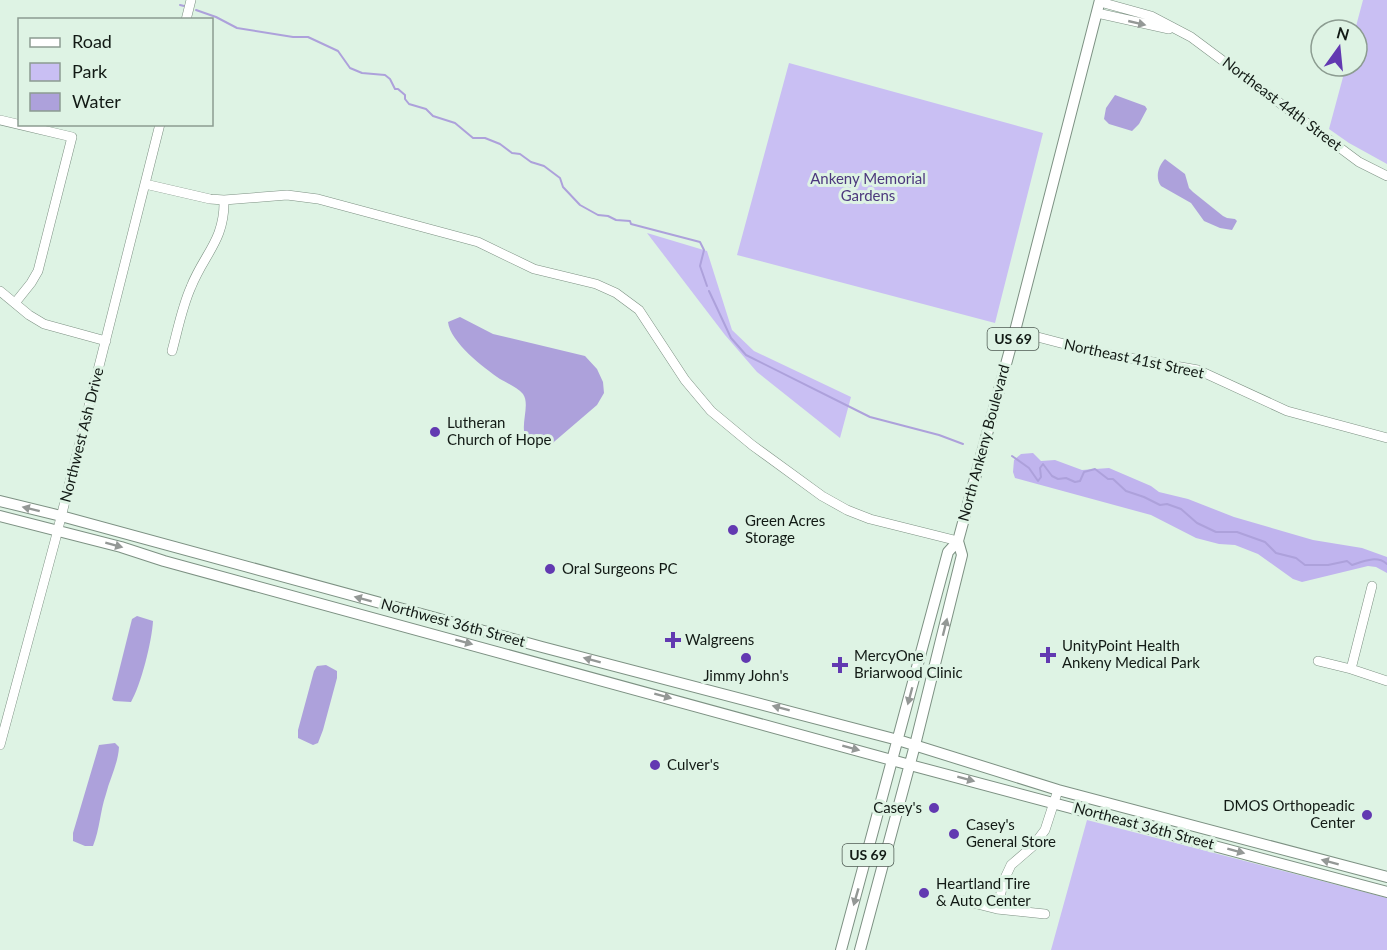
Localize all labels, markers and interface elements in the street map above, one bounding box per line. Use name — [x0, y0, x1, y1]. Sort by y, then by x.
legend — [18, 18, 213, 126]
north arrow — [1309, 18, 1369, 78]
one-way arrow — [1128, 19, 1146, 29]
text: N — [1335, 22, 1351, 44]
text: Road — [72, 30, 112, 52]
street label: Northeast 44th Street — [1219, 53, 1346, 154]
text: Park — [72, 60, 108, 82]
text: Water — [72, 90, 121, 112]
park label: Ankeny Memorial Gardens — [810, 169, 926, 204]
road number: US 69 — [988, 328, 1038, 350]
street label: Northeast 41st Street — [1063, 334, 1206, 382]
street label: North Ankeny Boulevard — [953, 362, 1013, 523]
street label: Northwest Ash Drive — [56, 365, 107, 504]
place label: Lutheran Church of Hope — [447, 413, 552, 448]
marker: Lutheran Church of Hope — [428, 425, 442, 439]
one-way arrow — [21, 503, 40, 513]
place label: Green Acres Storage — [745, 511, 825, 546]
marker: Green Acres Storage — [726, 523, 740, 537]
one-way arrow — [105, 541, 123, 551]
place label: Oral Surgeons PC — [562, 559, 678, 577]
marker: Oral Surgeons PC — [543, 562, 557, 576]
one-way arrow — [354, 594, 372, 603]
street label: Northwest 36th Street — [379, 594, 528, 650]
one-way arrow — [940, 618, 950, 637]
place label: Walgreens — [685, 630, 754, 648]
marker: Walgreens — [666, 633, 680, 647]
place label: UnityPoint Health Ankeny Medical Park — [1062, 636, 1200, 671]
one-way arrow — [455, 638, 473, 647]
place label: MercyOne Briarwood Clinic — [854, 646, 963, 681]
marker: UnityPoint Health Ankeny Medical Park — [1039, 646, 1057, 664]
marker: Jimmy John's — [739, 651, 753, 665]
one-way arrow — [583, 655, 601, 665]
marker: MercyOne Briarwood Clinic — [831, 656, 849, 674]
place label: Jimmy John's — [703, 666, 789, 684]
one-way arrow — [905, 687, 915, 705]
one-way arrow — [654, 692, 672, 702]
one-way arrow — [772, 703, 790, 712]
one-way arrow — [842, 744, 860, 754]
place label: Culver's — [667, 755, 719, 773]
marker: Culver's — [648, 758, 662, 772]
one-way arrow — [957, 775, 975, 785]
place label: DMOS Orthopeadic Center — [1223, 796, 1356, 831]
place label: Casey's — [873, 798, 922, 816]
street label: Northeast 36th Street — [1072, 798, 1217, 853]
marker: Casey's — [927, 801, 941, 815]
marker: DMOS Orthopeadic Center — [1360, 808, 1374, 822]
place label: Casey's General Store — [966, 815, 1056, 850]
marker: Casey's General Store — [947, 827, 961, 841]
road number: US 69 — [842, 844, 894, 866]
one-way arrow — [1227, 847, 1245, 856]
one-way arrow — [1321, 856, 1340, 866]
place label: Heartland Tire & Auto Center — [936, 874, 1031, 909]
marker: Heartland Tire & Auto Center — [917, 886, 931, 900]
one-way arrow — [851, 889, 860, 907]

